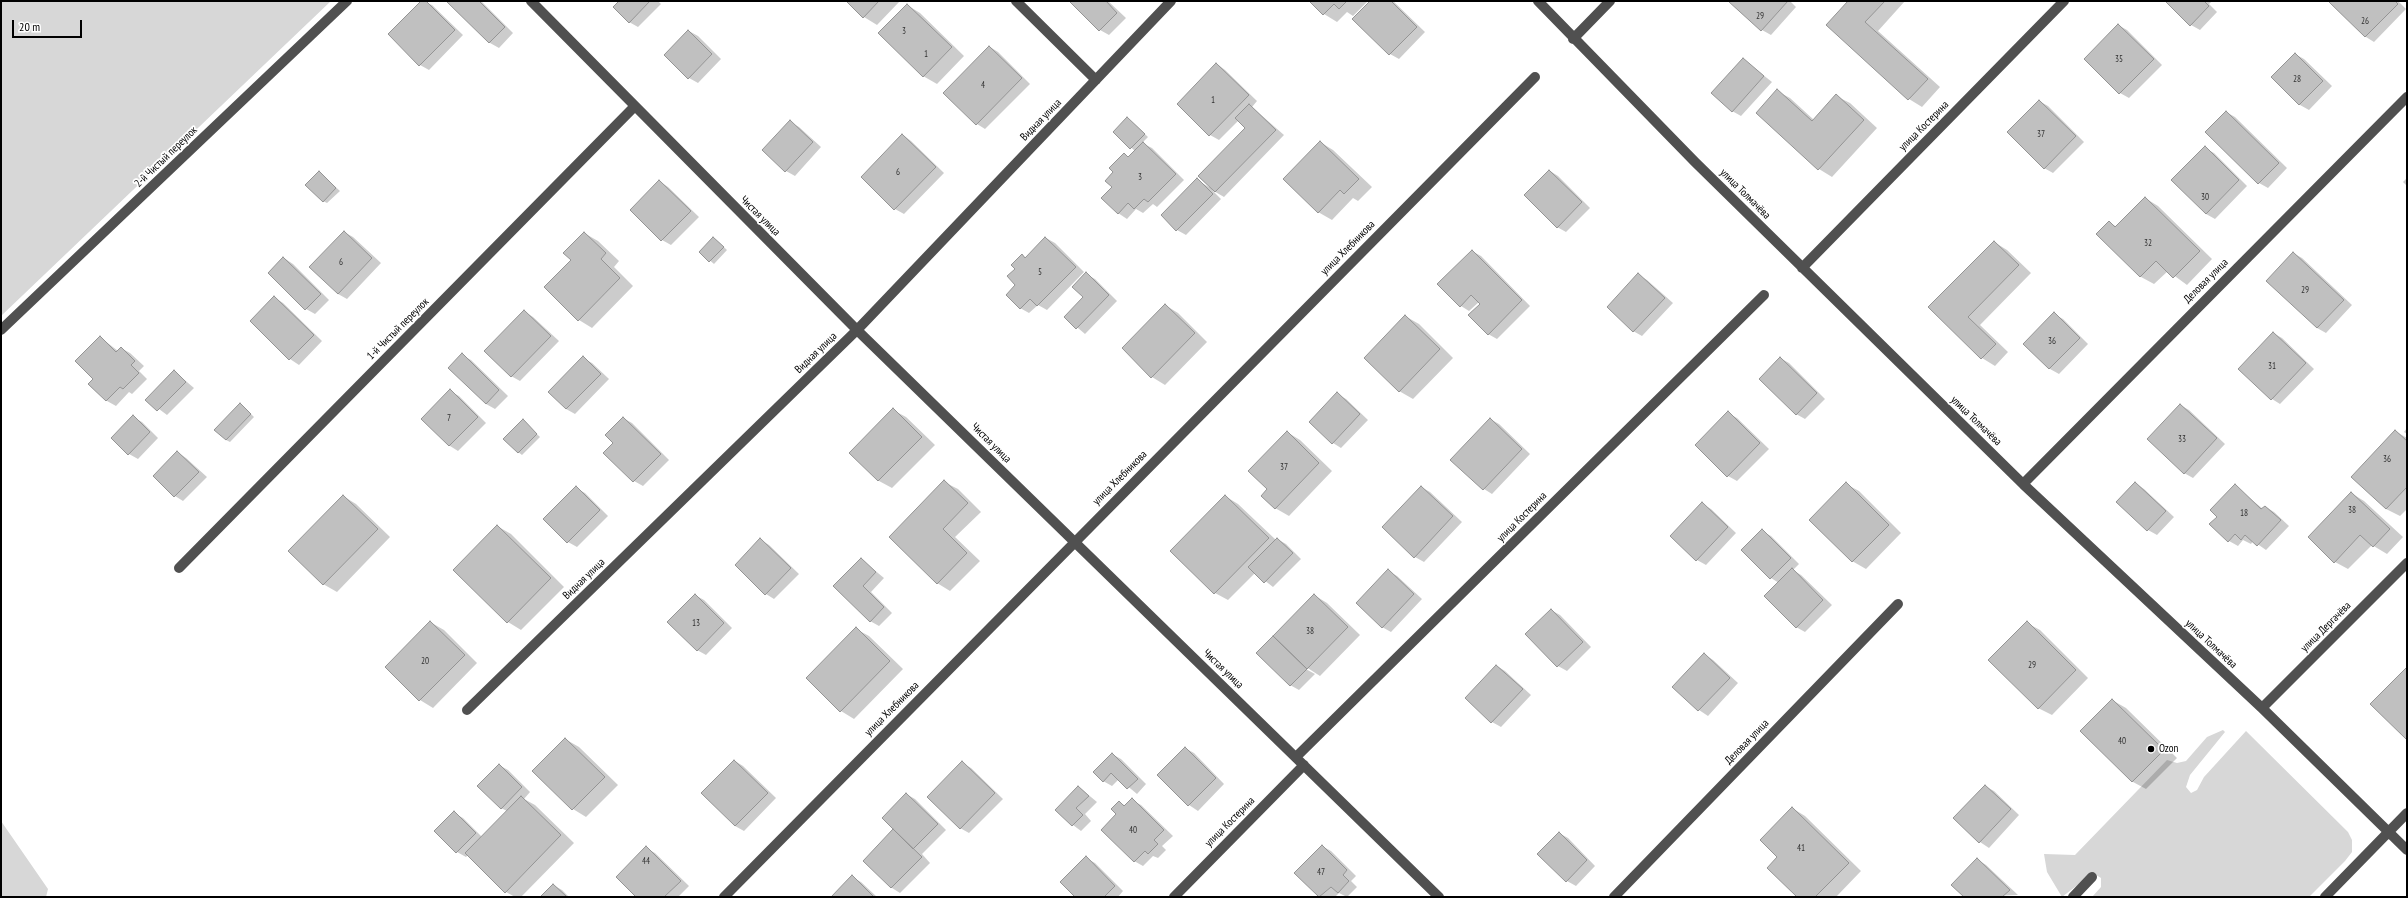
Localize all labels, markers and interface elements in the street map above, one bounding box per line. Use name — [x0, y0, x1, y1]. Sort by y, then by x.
house number: 29 — [1756, 11, 1764, 21]
scale bar — [14, 12, 84, 38]
house number: 26 — [2361, 16, 2369, 26]
text: 20 m — [19, 19, 40, 34]
house number: 3 — [902, 26, 906, 36]
house number: 1 — [924, 49, 928, 59]
house number: 35 — [2115, 54, 2123, 64]
house number: 28 — [2293, 74, 2301, 84]
house number: 4 — [981, 80, 985, 90]
house number: 1 — [1211, 95, 1215, 105]
street label: Видная улица — [1018, 96, 1064, 144]
street label: улица Костерина — [1896, 98, 1952, 154]
street label: 2-й Чистый переулок — [132, 124, 200, 190]
house number: 37 — [2037, 129, 2045, 139]
street label: улица Толмачёва — [1717, 166, 1773, 222]
house number: 6 — [896, 167, 900, 177]
house number: 3 — [1138, 172, 1142, 182]
house number: 30 — [2201, 192, 2209, 202]
street label: Чистая улица — [737, 193, 783, 239]
street label: улица Хлебникова — [1318, 218, 1378, 278]
house number: 32 — [2144, 238, 2152, 248]
street label: Деловая улица — [2181, 256, 2231, 306]
house number: 6 — [339, 257, 343, 267]
house number: 5 — [1038, 267, 1042, 277]
house number: 29 — [2301, 285, 2309, 295]
street label: 1-й Чистый переулок — [364, 295, 432, 363]
street label: Видная улица — [792, 330, 840, 376]
house number: 36 — [2048, 336, 2056, 346]
house number: 31 — [2268, 361, 2276, 371]
street label: улица Толмачёва — [1948, 393, 2004, 449]
house number: 7 — [447, 413, 451, 423]
street label: Чистая улица — [968, 420, 1014, 466]
house number: 33 — [2178, 434, 2186, 444]
street label: улица Хлебникова — [1090, 448, 1150, 508]
house number: 36 — [2383, 454, 2391, 464]
house number: 37 — [1280, 462, 1288, 472]
street label: улица Костерина — [1494, 489, 1550, 545]
house number: 38 — [2348, 505, 2356, 515]
house number: 18 — [2240, 508, 2248, 518]
street label: Видная улица — [560, 556, 608, 602]
street label: улица Дергачёва — [2298, 599, 2354, 655]
street label: улица Толмачёва — [2182, 617, 2240, 671]
house number: 13 — [692, 618, 700, 628]
house number: 38 — [1306, 626, 1314, 636]
street label: Чистая улица — [1200, 647, 1246, 691]
house number: 20 — [421, 656, 429, 666]
house number: 29 — [2028, 660, 2036, 670]
street label: улица Хлебникова — [862, 679, 922, 739]
street label: Деловая улица — [1722, 717, 1772, 767]
house number: 40 — [2118, 736, 2126, 746]
place label: Ozon — [2159, 742, 2178, 756]
marker: Ozon — [2146, 744, 2156, 754]
street label: улица Костерина — [1202, 794, 1258, 850]
house number: 40 — [1129, 825, 1137, 835]
house number: 41 — [1797, 843, 1805, 853]
house number: 44 — [642, 856, 650, 866]
house number: 47 — [1317, 867, 1325, 877]

